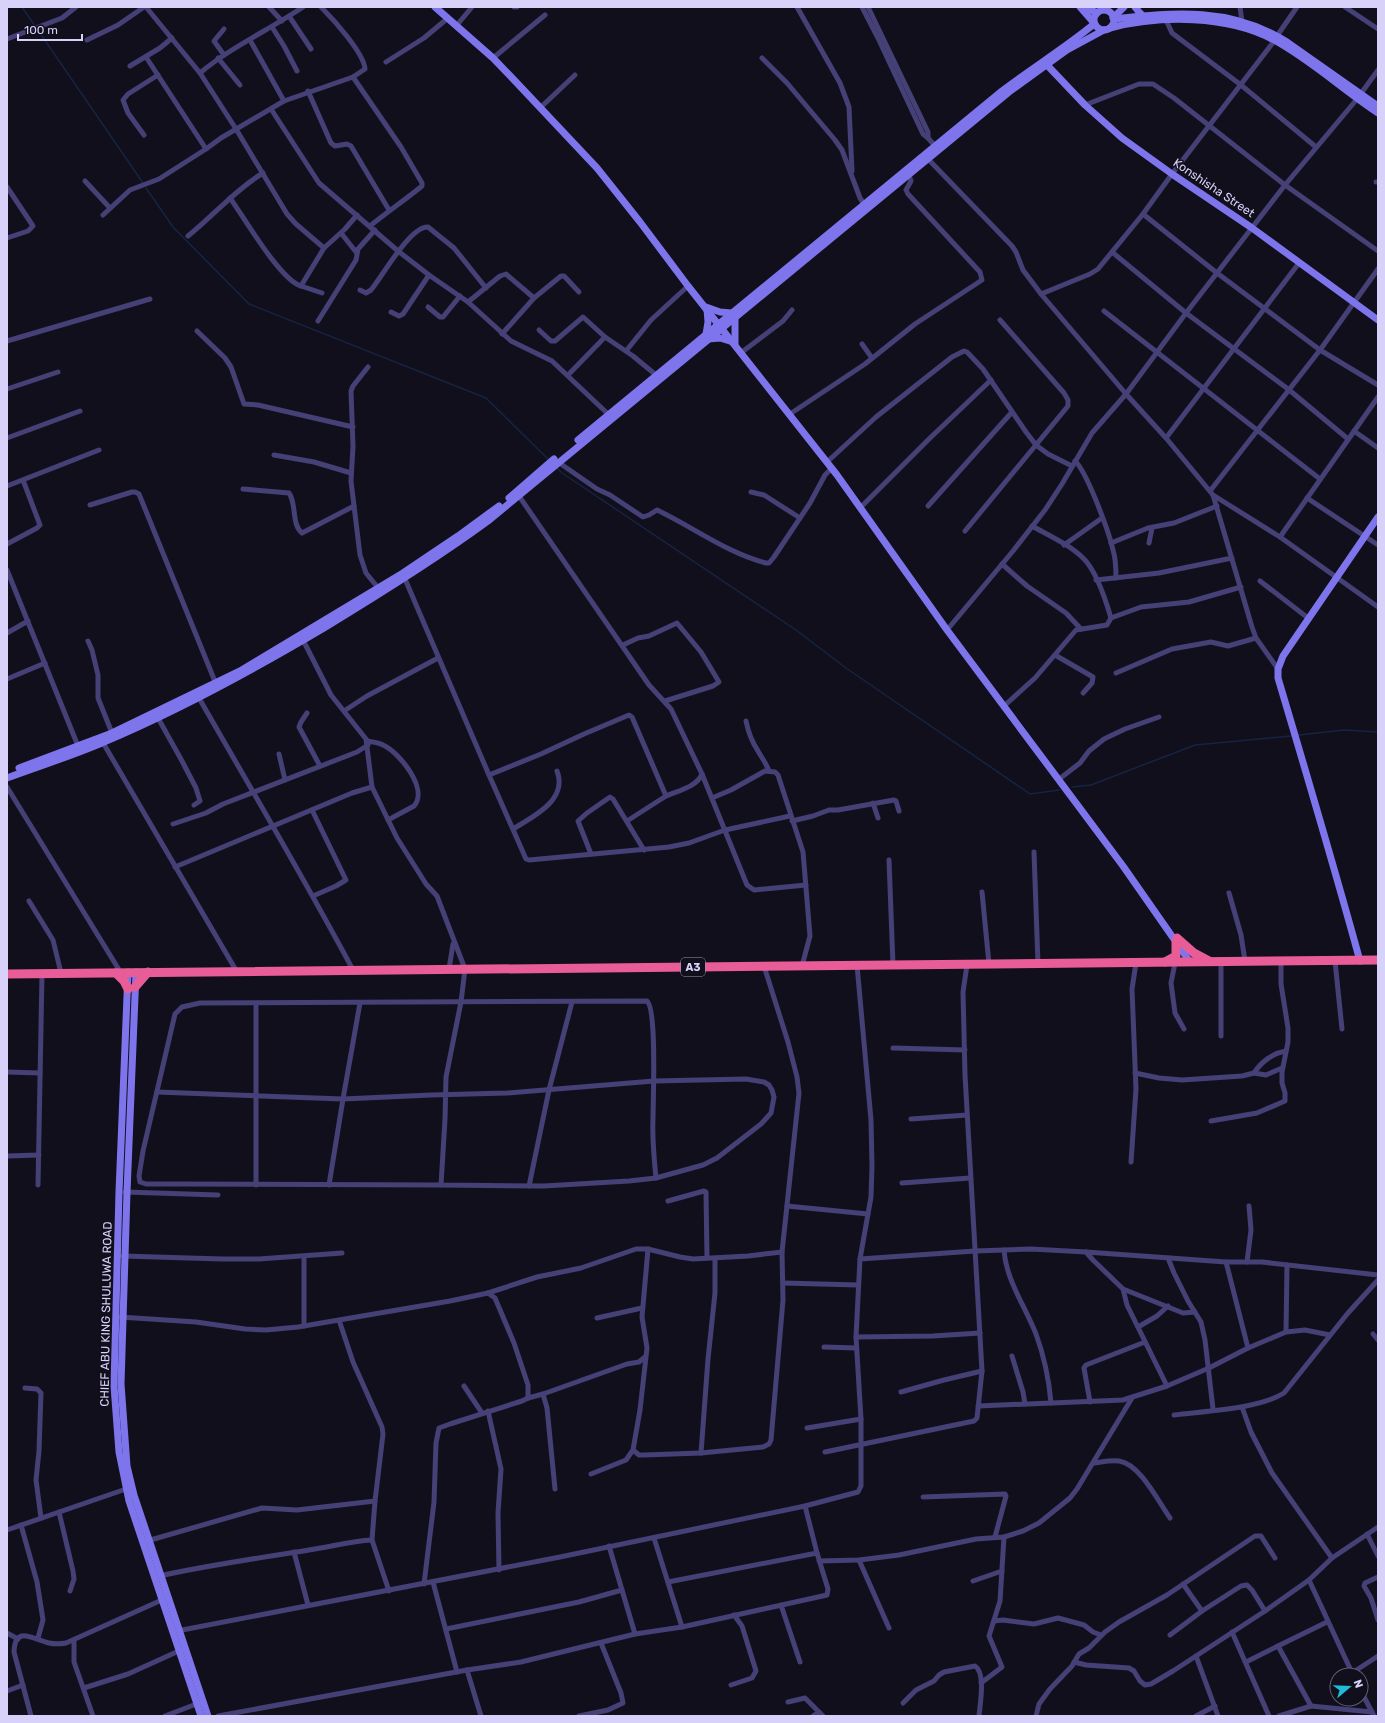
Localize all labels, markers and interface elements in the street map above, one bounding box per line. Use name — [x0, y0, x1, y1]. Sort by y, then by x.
scale bar — [18, 16, 82, 42]
text: 100 m — [24, 23, 58, 37]
street label: Konshisha Street — [1171, 156, 1258, 221]
road number: A3 — [681, 958, 705, 976]
street label: CHIEF ABU KING SHULUWA ROAD — [97, 1221, 115, 1407]
north arrow — [1329, 1667, 1369, 1707]
text: N — [1351, 1678, 1365, 1690]

